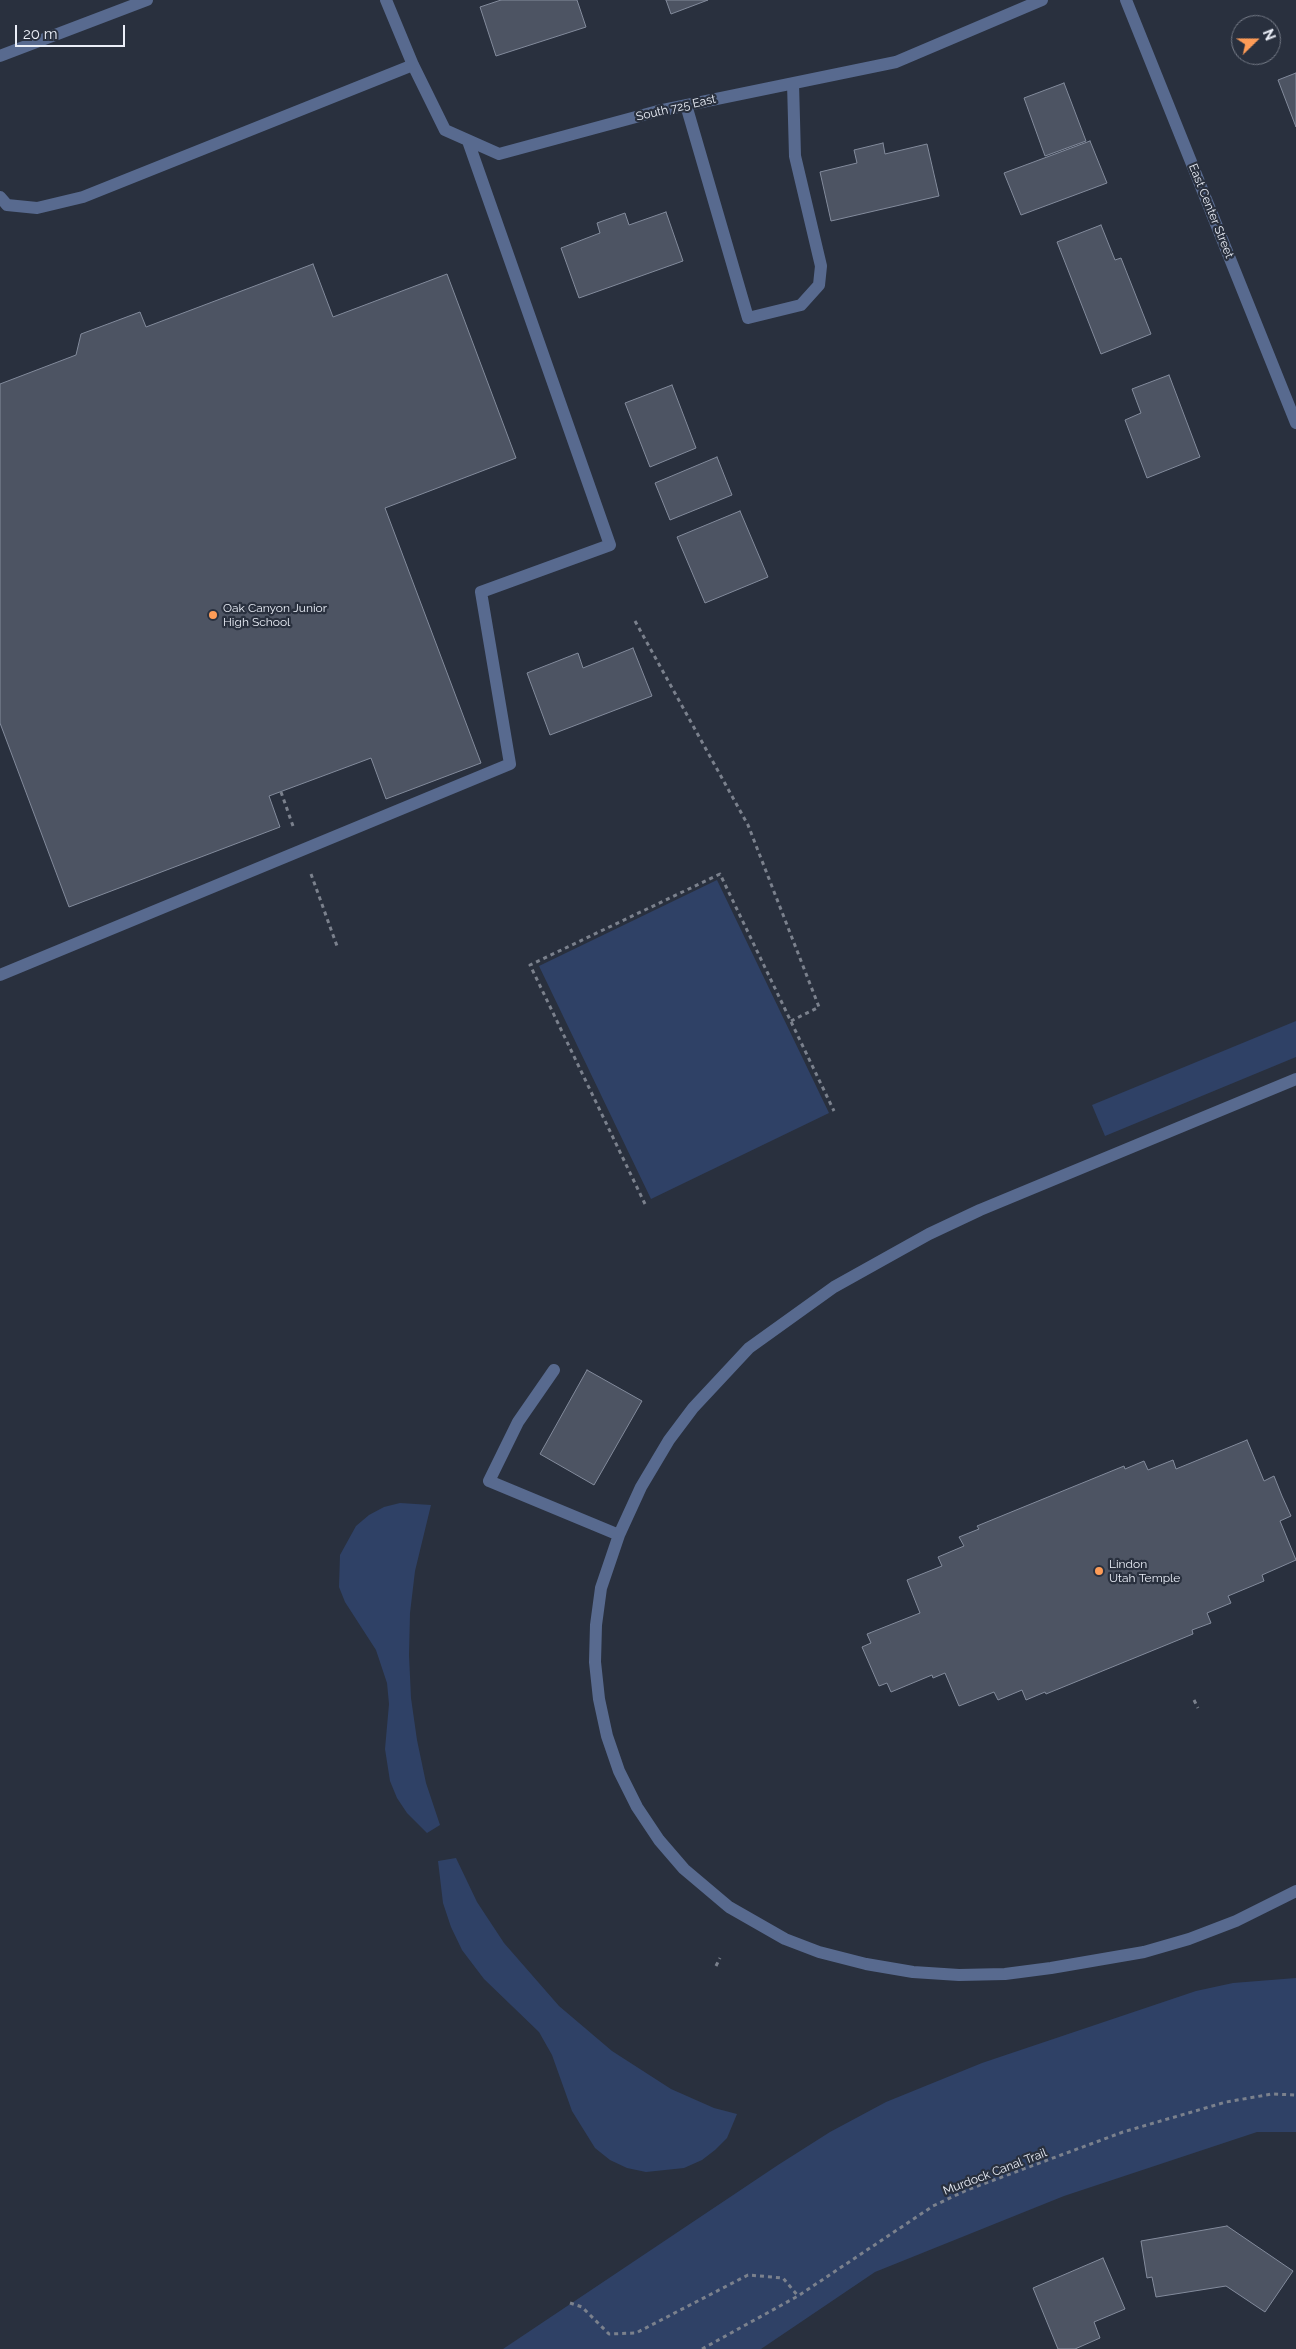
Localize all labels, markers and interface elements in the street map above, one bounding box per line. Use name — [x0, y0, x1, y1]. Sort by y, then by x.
scale bar — [18, 15, 128, 47]
north arrow — [1231, 15, 1281, 65]
text: 20 m — [23, 25, 58, 43]
text: N — [1260, 27, 1278, 43]
street label: South 725 East — [635, 92, 717, 124]
street label: East Center Street — [1186, 162, 1236, 260]
place label: Oak Canyon Junior High School — [223, 601, 327, 629]
marker: Oak Canyon Junior High School — [207, 609, 219, 621]
place label: Lindon Utah Temple — [1109, 1557, 1180, 1585]
marker: Lindon Utah Temple — [1093, 1565, 1105, 1577]
street label: Murdock Canal Trail — [941, 2146, 1049, 2198]

